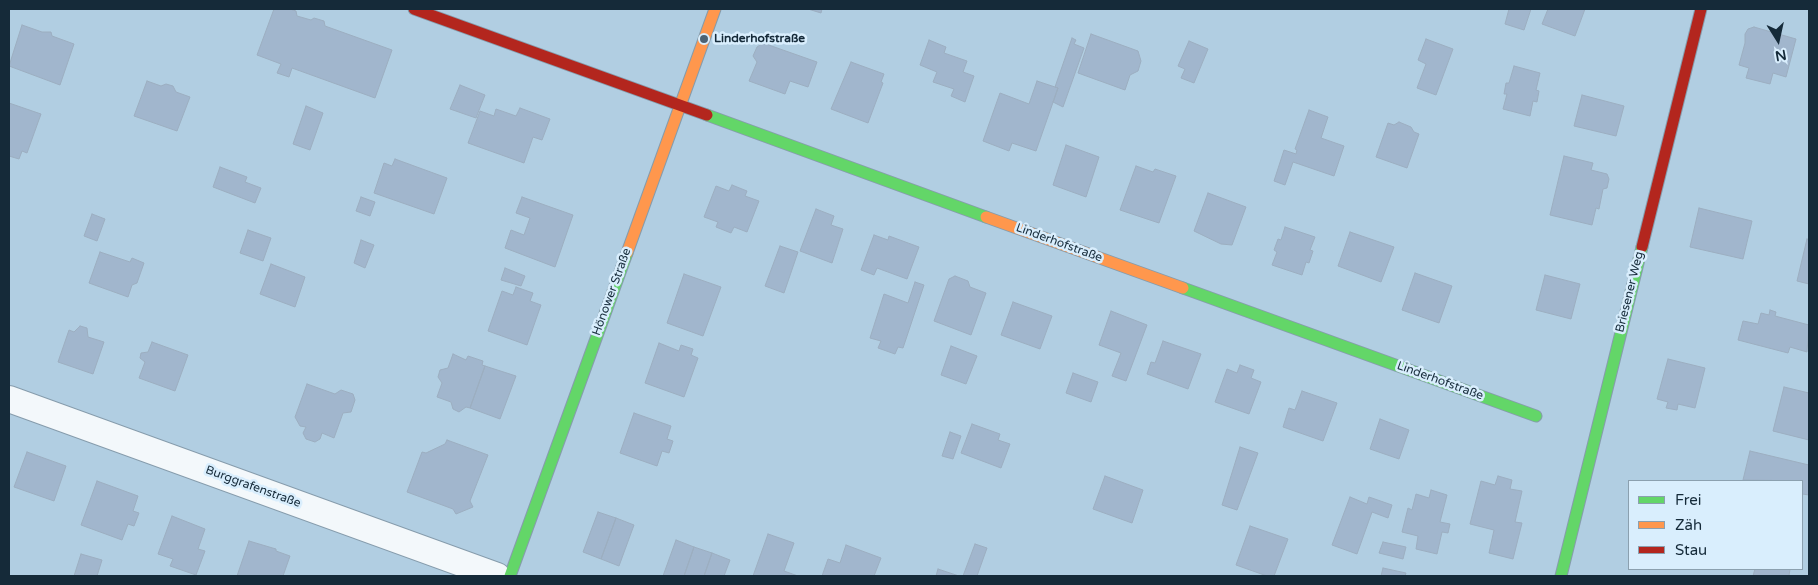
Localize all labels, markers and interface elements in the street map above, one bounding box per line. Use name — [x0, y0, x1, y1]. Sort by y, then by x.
north arrow — [1753, 15, 1803, 65]
place label: Linderhofstraße — [714, 32, 805, 46]
marker: Linderhofstraße — [698, 33, 710, 45]
text: N — [1774, 46, 1788, 65]
street label: Linderhofstraße — [1014, 221, 1104, 265]
street label: Hönower Straße — [590, 246, 634, 338]
street label: Briesener Weg — [1613, 250, 1647, 334]
street label: Linderhofstraße — [1395, 359, 1485, 403]
street label: Burggrafenstraße — [203, 463, 303, 511]
legend — [1628, 480, 1803, 570]
text: Frei — [1675, 491, 1701, 509]
text: Zäh — [1675, 516, 1702, 534]
text: Stau — [1675, 541, 1707, 559]

